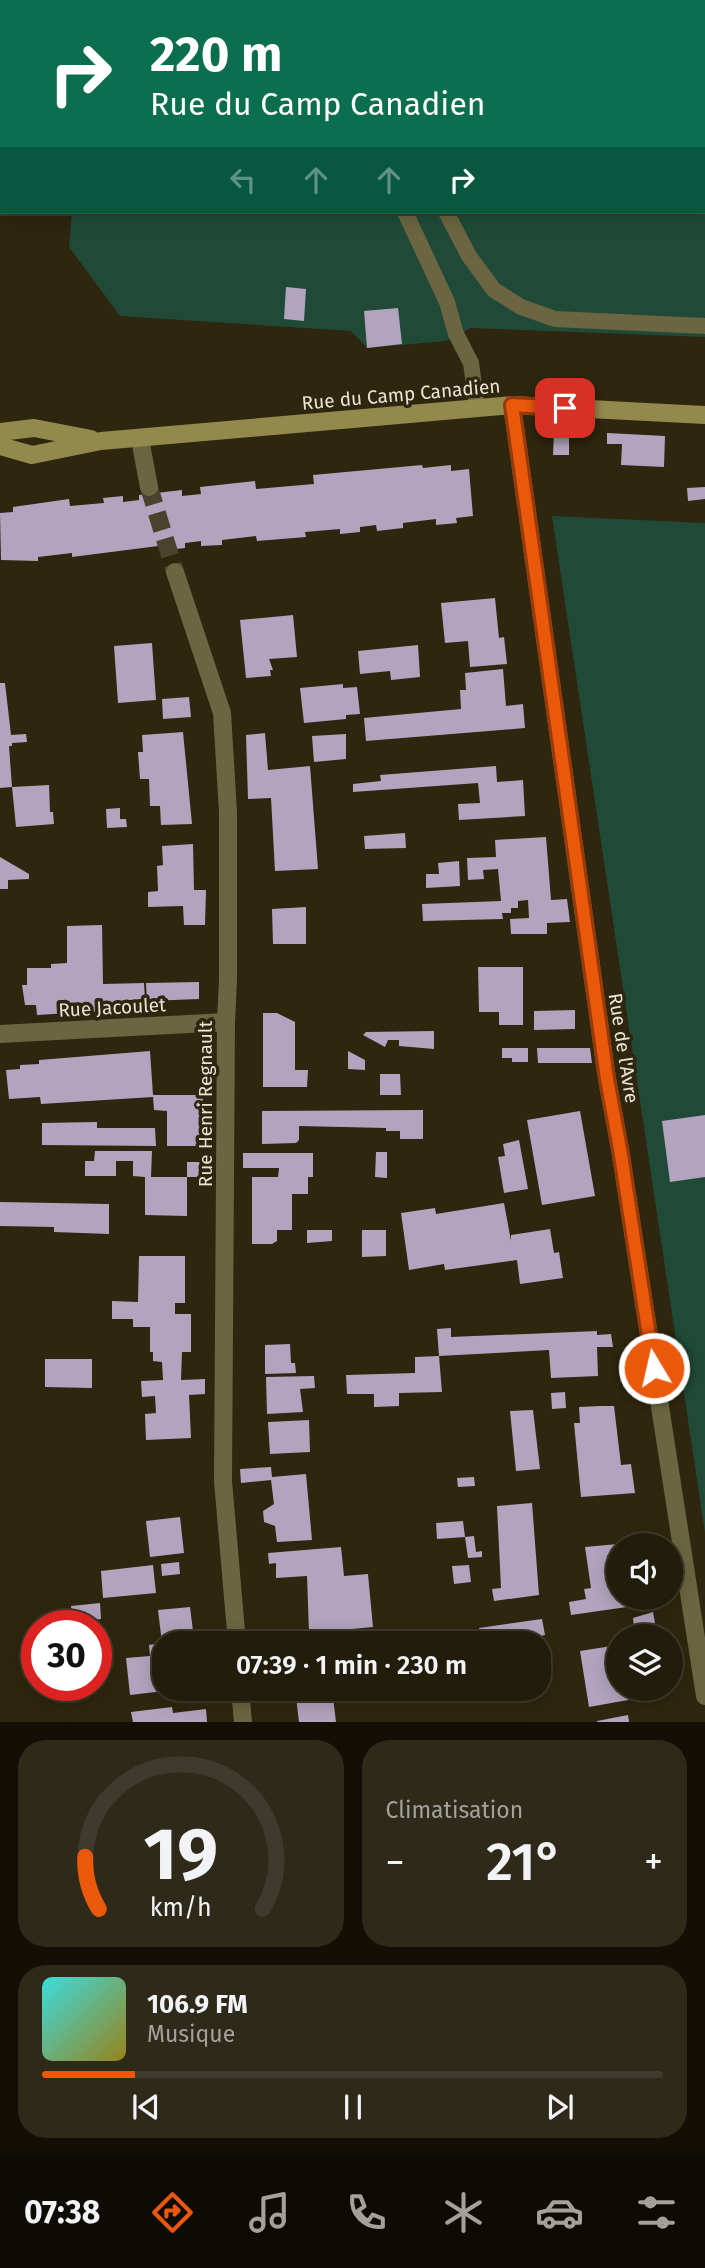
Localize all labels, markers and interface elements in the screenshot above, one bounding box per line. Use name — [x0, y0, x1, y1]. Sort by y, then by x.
text: 220 m — [150, 25, 282, 84]
icon: right — [35, 28, 126, 119]
text: Rue du Camp Canadien — [150, 85, 486, 123]
icon: left — [224, 161, 262, 199]
icon: ahead — [297, 161, 335, 199]
icon: ahead — [370, 161, 408, 199]
icon: right — [443, 161, 481, 199]
street label: Rue du Camp Canadien — [301, 374, 501, 415]
pin — [535, 378, 595, 438]
icon: arrive — [546, 389, 584, 427]
street label: Rue de l'Avre — [603, 991, 644, 1105]
street label: Rue Jacoulet — [58, 993, 166, 1022]
street label: Rue Henri Regnault — [194, 1021, 217, 1187]
position arrow — [617, 1331, 691, 1405]
map controls — [606, 1533, 683, 1701]
button: sound — [606, 1533, 683, 1610]
speed limit sign: 30 — [21, 1610, 112, 1701]
button: layers — [606, 1624, 683, 1701]
text: 07:39 · 1 min · 230 m — [236, 1650, 467, 1681]
text: Climatisation — [386, 1796, 523, 1824]
text: 19 — [143, 1812, 218, 1899]
text: 21° — [486, 1831, 562, 1894]
text: − — [386, 1839, 405, 1885]
text: + — [644, 1839, 663, 1885]
text: km/h — [150, 1893, 212, 1923]
text: 106.9 FM — [147, 1989, 248, 2020]
text: Musique — [147, 2020, 235, 2048]
icon: previous — [127, 2088, 165, 2126]
icon: pause — [334, 2088, 372, 2126]
icon: next — [541, 2088, 579, 2126]
icon: directions — [148, 2188, 197, 2237]
icon: music — [245, 2188, 294, 2237]
icon: phone — [342, 2188, 391, 2237]
icon: climate — [439, 2188, 488, 2237]
icon: car — [535, 2188, 584, 2237]
icon: filters — [632, 2188, 681, 2237]
text: 07:38 — [24, 2193, 100, 2231]

